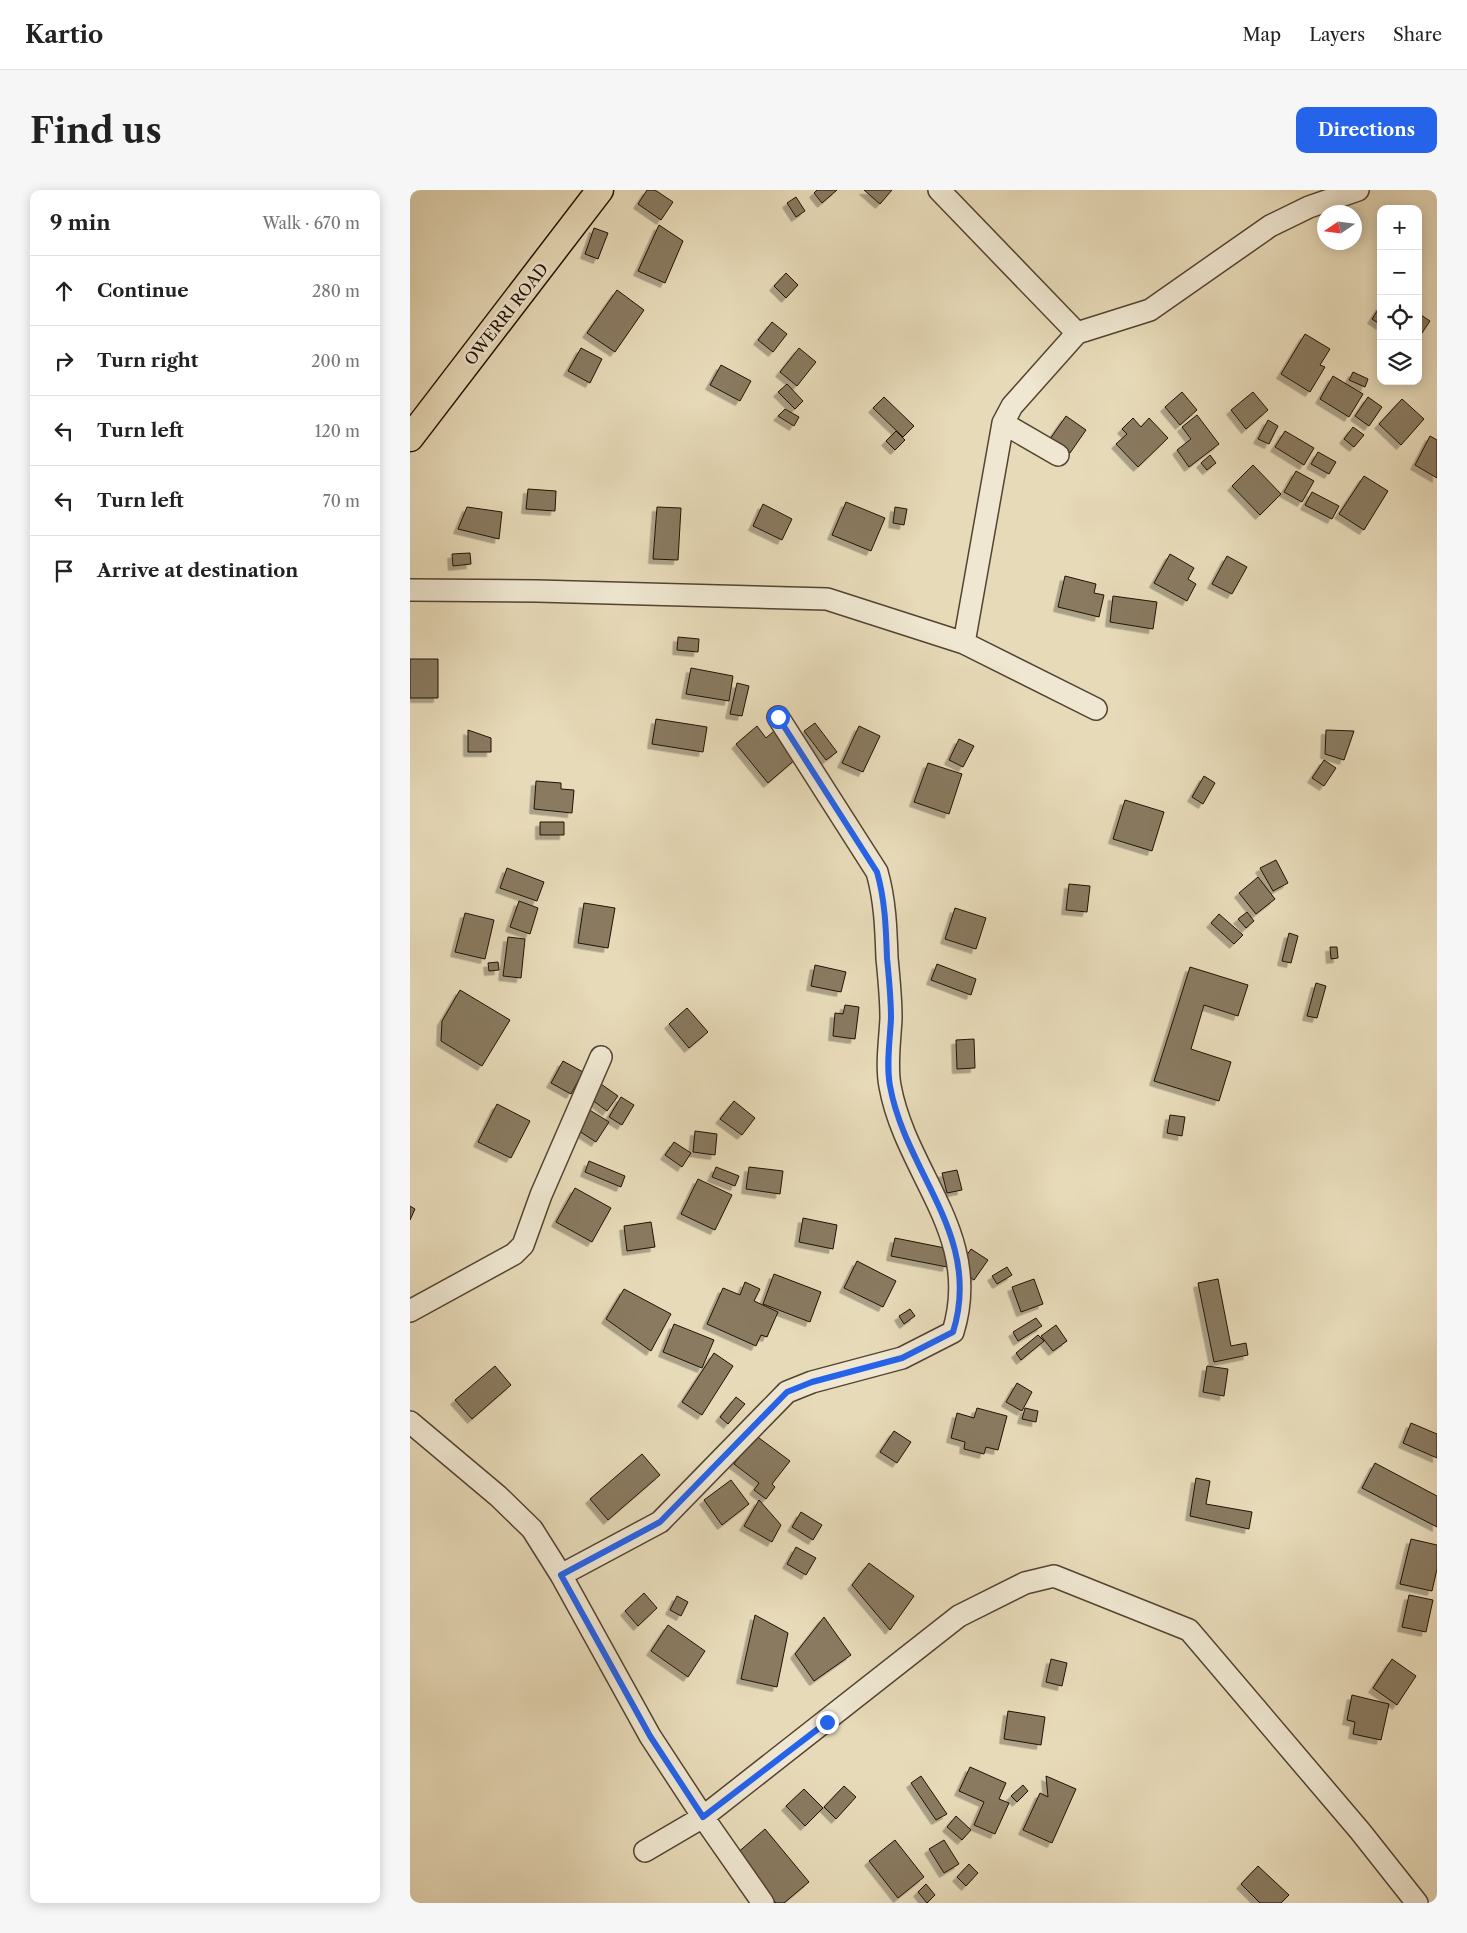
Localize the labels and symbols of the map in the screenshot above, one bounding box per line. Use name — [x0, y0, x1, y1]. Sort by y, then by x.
north arrow — [1317, 205, 1362, 250]
street label: OWERRI ROAD — [460, 259, 552, 369]
route start — [767, 706, 790, 729]
route end — [816, 1711, 839, 1734]

